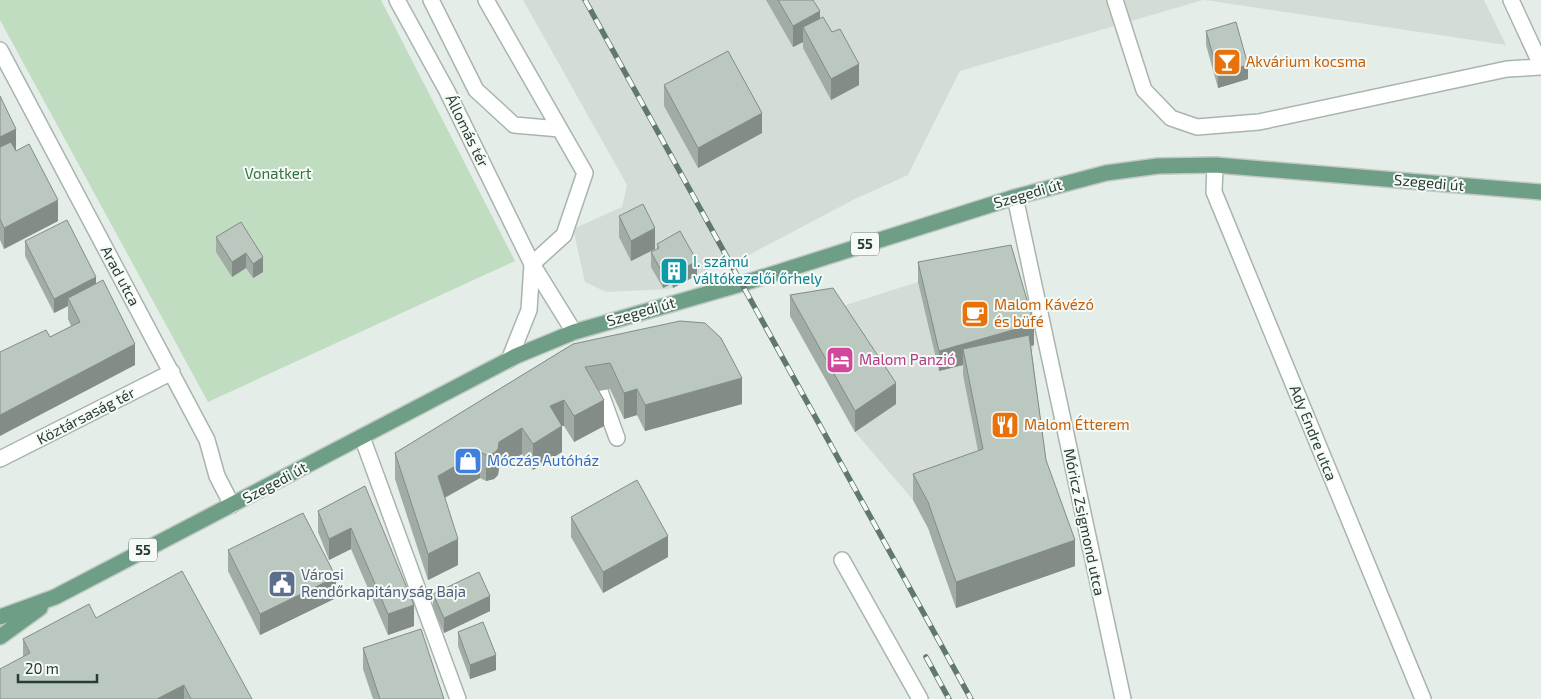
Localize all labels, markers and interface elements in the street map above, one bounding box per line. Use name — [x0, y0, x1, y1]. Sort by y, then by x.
bar icon: Akvárium kocsma — [1212, 47, 1242, 77]
place label: Akvárium kocsma — [1246, 52, 1366, 70]
street label: Állomás tér — [443, 91, 493, 170]
park label: Vonatkert — [245, 164, 312, 182]
street label: Szegedi út — [1393, 170, 1465, 194]
street label: Szegedi út — [991, 175, 1064, 211]
road number: 55 — [851, 232, 879, 255]
street label: Arad utca — [98, 242, 144, 309]
place label: I. számú váltókezelői őrhely — [693, 252, 822, 287]
building icon: I. számú váltókezelői őrhely — [659, 256, 689, 286]
street label: Szegedi út — [604, 293, 677, 329]
place label: Malom Kávézó és büfé — [994, 295, 1094, 330]
cafe icon: Malom Kávézó és büfé — [960, 299, 990, 329]
hotel icon: Malom Panzió — [825, 345, 855, 375]
place label: Malom Panzió — [859, 350, 955, 368]
street label: Ady Endre utca — [1287, 382, 1341, 483]
street label: Köztársaság tér — [33, 383, 138, 448]
restaurant icon: Malom Étterem — [990, 410, 1020, 440]
place label: Malom Étterem — [1024, 415, 1130, 433]
shop icon: Móczás Autóház — [453, 446, 483, 476]
street label: Móricz Zsigmond utca — [1061, 447, 1109, 597]
place label: Móczás Autóház — [487, 451, 599, 469]
street label: Szegedi út — [239, 458, 310, 507]
road number: 55 — [129, 538, 157, 562]
place label: Városi Rendőrkapitányság Baja — [301, 565, 466, 601]
public building icon: Városi Rendőrkapitányság Baja — [267, 569, 297, 599]
scale bar — [18, 652, 96, 684]
text: 20 m — [25, 659, 59, 677]

